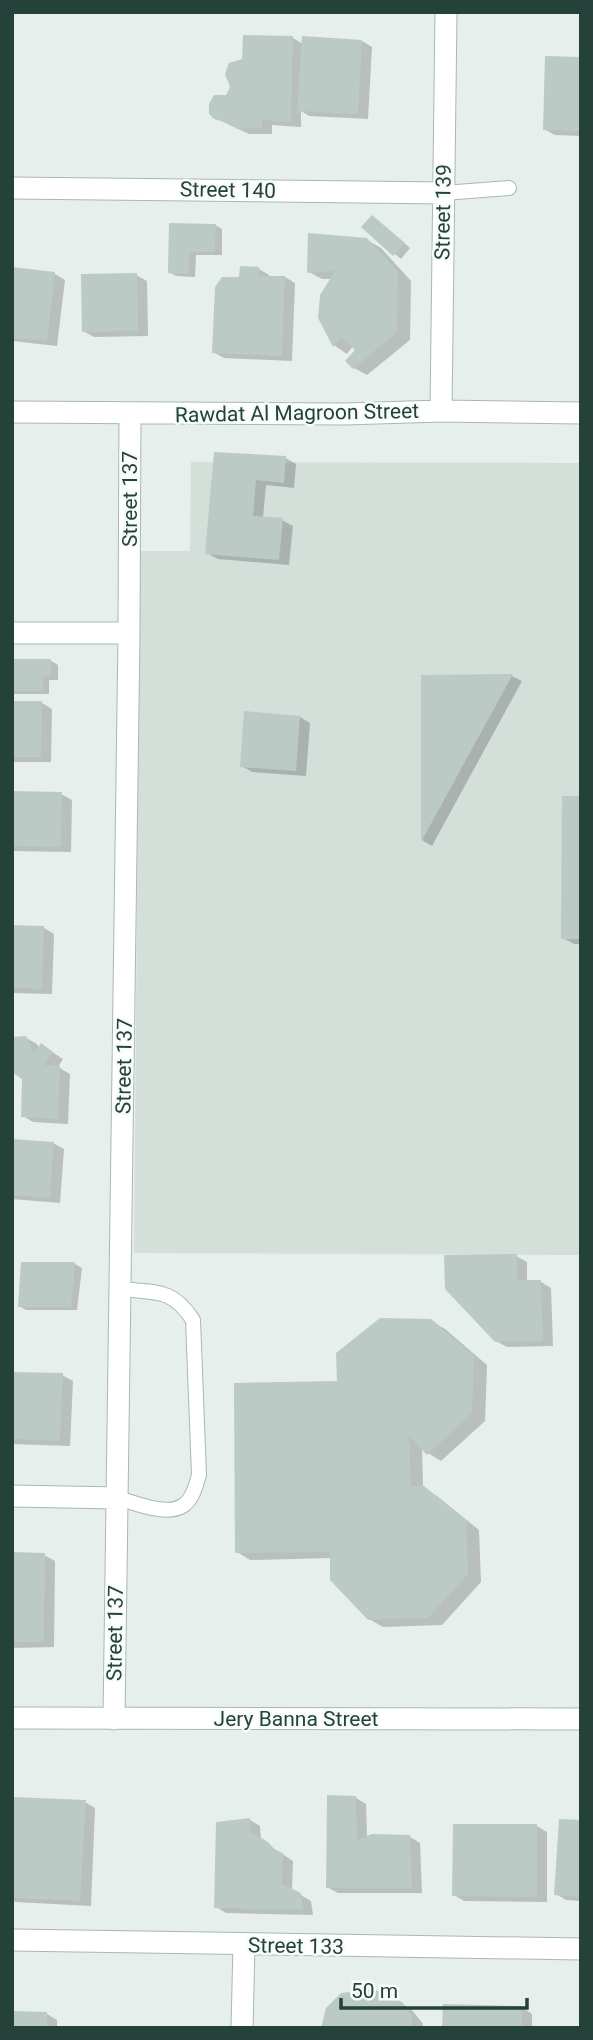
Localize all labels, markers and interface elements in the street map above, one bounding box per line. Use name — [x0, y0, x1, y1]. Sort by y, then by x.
street label: Street 139 — [430, 164, 456, 260]
street label: Street 140 — [180, 177, 276, 203]
street label: Rawdat Al Magroon Street — [175, 399, 419, 427]
street label: Street 137 — [118, 451, 142, 547]
street label: Street 137 — [111, 1018, 137, 1114]
street label: Street 137 — [102, 1585, 128, 1681]
street label: Jery Banna Street — [214, 1707, 379, 1731]
street label: Street 133 — [248, 1933, 344, 1959]
scale bar — [341, 1966, 526, 2010]
text: 50 m — [351, 1979, 398, 2003]

